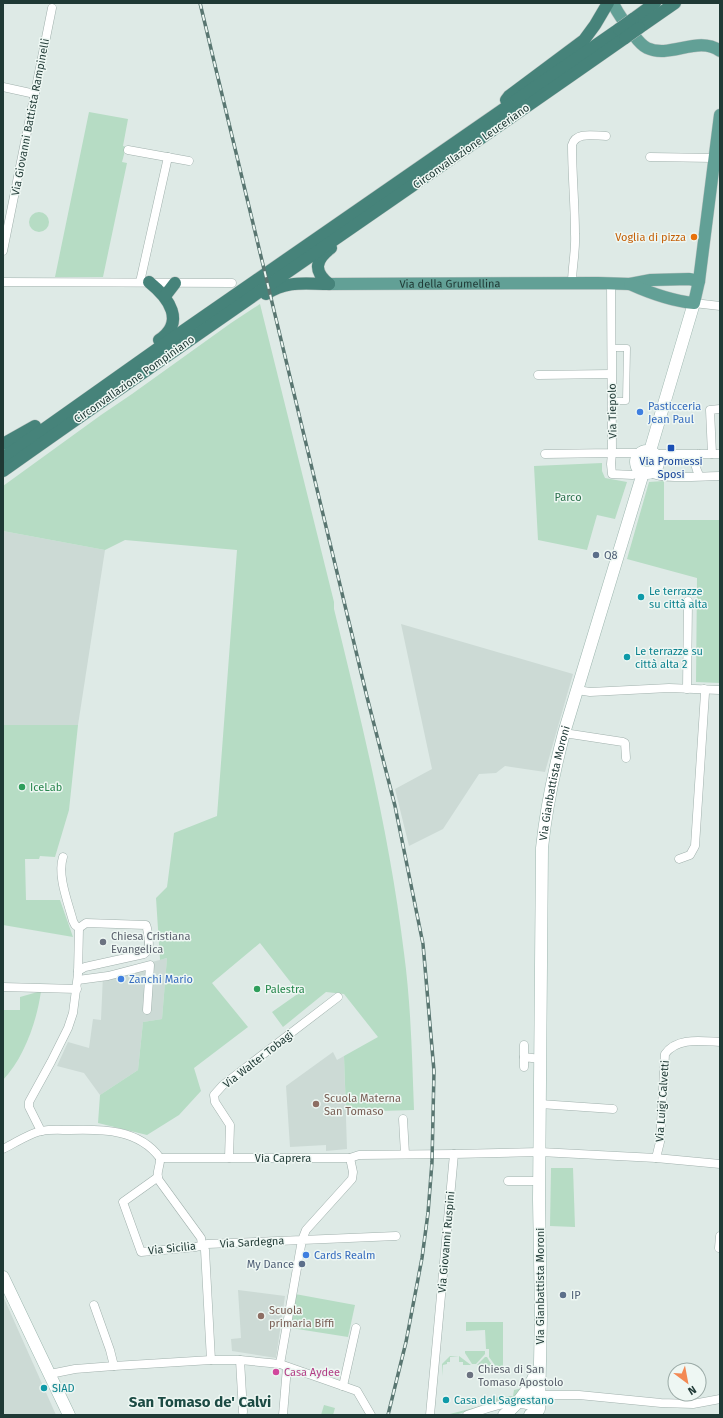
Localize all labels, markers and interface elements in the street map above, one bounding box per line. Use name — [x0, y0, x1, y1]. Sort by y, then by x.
street label: Via Giovanni Battista Rampinelli — [9, 37, 52, 197]
street label: Circonvallazione Leuceriano — [411, 101, 532, 192]
place label: Voglia di pizza — [615, 231, 686, 244]
marker: Voglia di pizza — [689, 232, 699, 242]
street label: Via della Grumellina — [399, 277, 501, 291]
street label: Circonvallazione Pompiniano — [72, 333, 197, 426]
street label: Via Tiepolo — [606, 383, 619, 439]
place label: Pasticceria Jean Paul — [648, 400, 701, 426]
marker: Pasticceria Jean Paul — [635, 407, 645, 417]
marker: Via Promessi Sposi — [666, 443, 676, 453]
place label: Via Promessi Sposi — [639, 455, 703, 481]
park label: Parco — [554, 491, 582, 504]
place label: Q8 — [604, 549, 618, 562]
marker: Q8 — [591, 550, 601, 560]
place label: Le terrazze su città alta — [649, 585, 708, 611]
marker: Le terrazze su città alta — [636, 592, 646, 602]
place label: Le terrazze su città alta 2 — [635, 645, 703, 671]
marker: Le terrazze su città alta 2 — [622, 652, 632, 662]
street label: Via Gianbattista Moroni — [537, 724, 573, 841]
place label: IceLab — [30, 781, 62, 794]
marker: IceLab — [17, 782, 27, 792]
place label: Chiesa Cristiana Evangelica — [111, 930, 191, 956]
marker: Chiesa Cristiana Evangelica — [98, 937, 108, 947]
place label: Zanchi Mario — [129, 973, 193, 986]
marker: Zanchi Mario — [116, 974, 126, 984]
place label: Palestra — [265, 983, 305, 996]
marker: Palestra — [252, 984, 262, 994]
street label: Via Walter Tobagi — [221, 1028, 296, 1091]
street label: Via Luigi Calvetti — [653, 1060, 672, 1142]
place label: Scuola Materna San Tomaso — [324, 1092, 401, 1118]
marker: Scuola Materna San Tomaso — [311, 1099, 321, 1109]
street label: Via Caprera — [255, 1152, 311, 1165]
street label: Via Giovanni Ruspini — [436, 1191, 457, 1293]
street label: Via Gianbattista Moroni — [534, 1228, 547, 1344]
street label: Via Sardegna — [219, 1234, 285, 1251]
street label: Via Sicilia — [148, 1240, 197, 1257]
place label: Cards Realm — [314, 1249, 375, 1262]
marker: Cards Realm — [301, 1250, 311, 1260]
place label: My Dance — [247, 1258, 294, 1271]
marker: My Dance — [297, 1259, 307, 1269]
place label: IP — [571, 1289, 581, 1302]
marker: IP — [558, 1290, 568, 1300]
place label: Scuola primaria Biffi — [269, 1304, 334, 1330]
marker: Scuola primaria Biffi — [256, 1311, 266, 1321]
north arrow — [667, 1362, 707, 1402]
place label: Chiesa di San Tomaso Apostolo — [478, 1363, 564, 1389]
place label: Casa Aydee — [284, 1366, 340, 1379]
marker: Casa Aydee — [271, 1367, 281, 1377]
marker: Chiesa di San Tomaso Apostolo — [465, 1370, 475, 1380]
place label: SIAD — [52, 1382, 75, 1395]
marker: SIAD — [39, 1383, 49, 1393]
text: N — [685, 1383, 699, 1398]
district label: San Tomaso de' Calvi — [129, 1393, 271, 1411]
place label: Casa del Sagrestano — [454, 1394, 554, 1407]
marker: Casa del Sagrestano — [441, 1395, 451, 1405]

